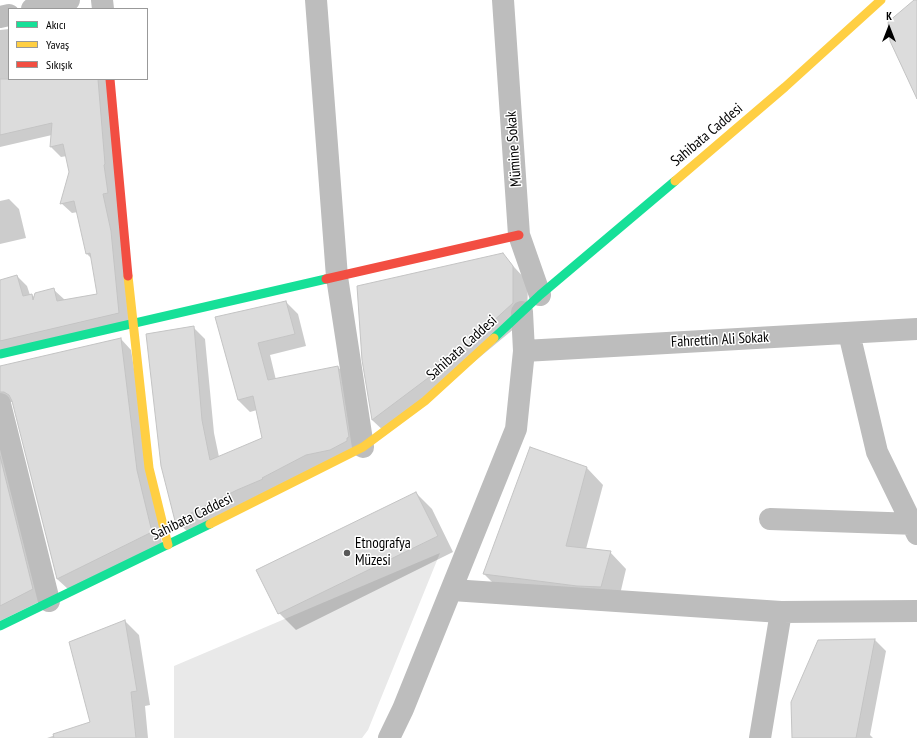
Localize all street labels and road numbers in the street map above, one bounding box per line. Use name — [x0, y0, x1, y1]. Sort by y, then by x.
street label: Sahibata Caddesi — [667, 100, 747, 170]
street label: Mümine Sokak — [502, 111, 526, 187]
street label: Sahibata Caddesi — [423, 312, 501, 384]
street label: Fahrettin Ali Sokak — [671, 328, 769, 352]
street label: Sahibata Caddesi — [148, 490, 236, 544]

